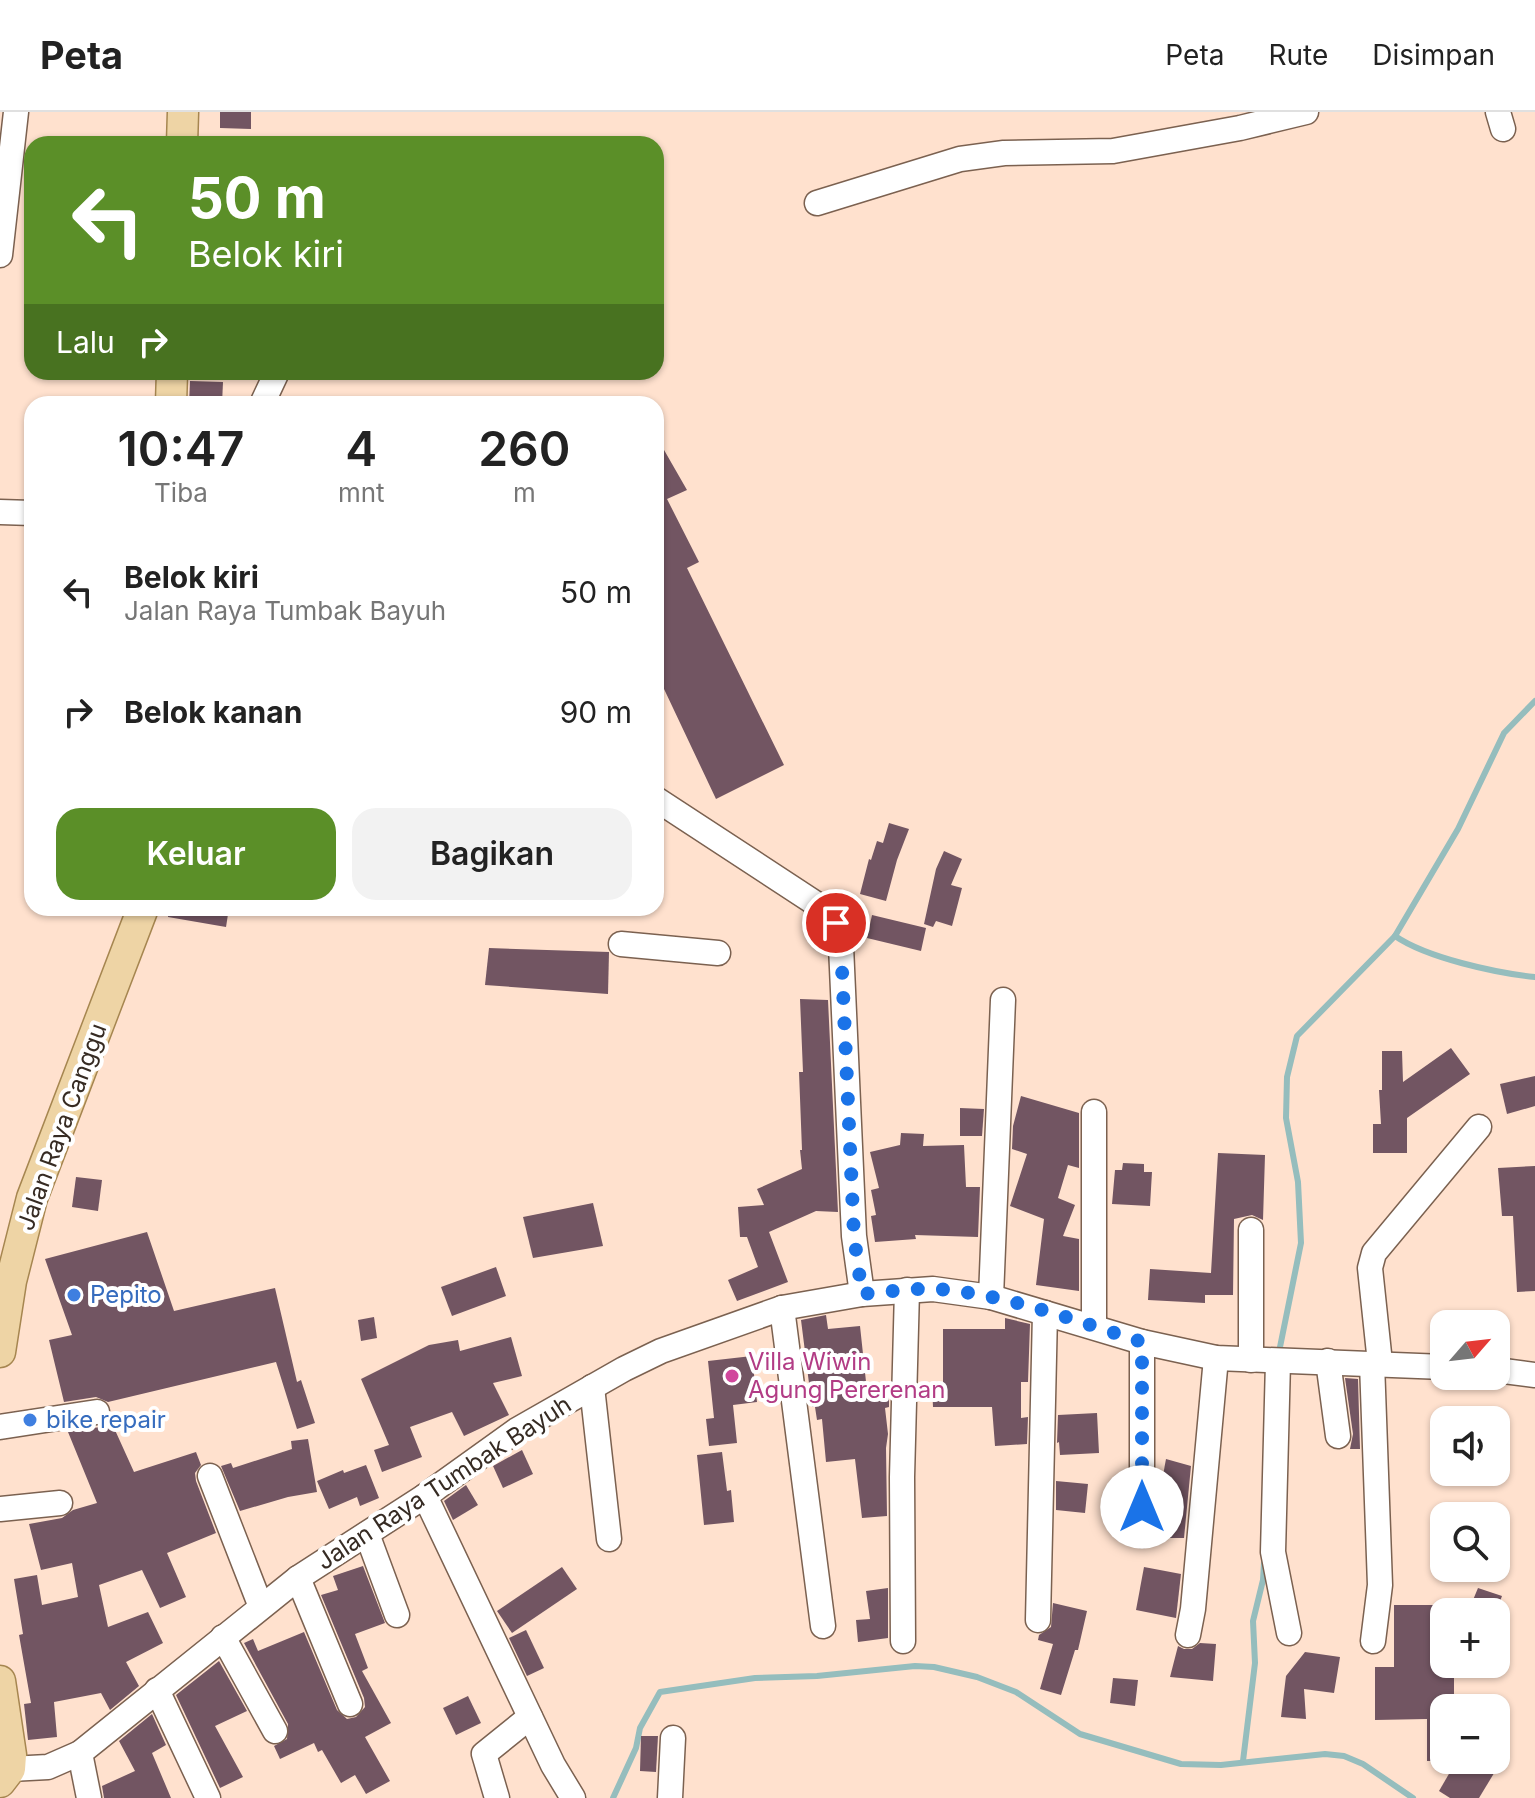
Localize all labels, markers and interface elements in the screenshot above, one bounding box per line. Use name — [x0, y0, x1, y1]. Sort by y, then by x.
text: Peta — [40, 32, 123, 78]
text: Peta — [1165, 38, 1224, 72]
text: Rute — [1268, 38, 1328, 72]
text: Disimpan — [1372, 38, 1495, 72]
text: 50 m — [188, 164, 326, 232]
icon: left — [56, 168, 160, 272]
text: Belok kiri — [188, 232, 344, 276]
icon: right — [131, 320, 175, 364]
text: Lalu — [56, 324, 115, 360]
text: 10:47 — [118, 419, 244, 478]
text: 4 — [345, 419, 377, 478]
text: 260 — [478, 419, 570, 478]
text: Tiba — [154, 477, 208, 508]
text: mnt — [338, 477, 385, 508]
text: m — [513, 477, 536, 508]
text: Belok kiri — [124, 559, 259, 595]
icon: left — [56, 570, 100, 614]
text: 50 m — [560, 574, 632, 610]
text: Jalan Raya Tumbak Bayuh — [124, 595, 446, 626]
icon: right — [56, 690, 100, 734]
text: Belok kanan — [124, 694, 302, 730]
text: 90 m — [560, 694, 632, 730]
button: Keluar — [56, 808, 336, 900]
button: Bagikan — [352, 808, 632, 900]
pin — [802, 889, 870, 957]
icon: arrive — [814, 901, 858, 945]
street label: Jalan Raya Canggu — [11, 1019, 112, 1234]
place label: Pepito — [90, 1280, 162, 1309]
marker: Pepito — [65, 1286, 83, 1304]
north arrow — [1430, 1310, 1510, 1390]
map controls — [1430, 1310, 1510, 1774]
place label: Villa Wiwin Agung Pererenan — [748, 1347, 945, 1404]
marker: Villa Wiwin Agung Pererenan — [723, 1367, 741, 1385]
street label: Jalan Raya Tumbak Bayuh — [311, 1389, 576, 1576]
place label: bike repair — [46, 1405, 166, 1434]
button: sound — [1430, 1406, 1510, 1486]
marker: bike repair — [21, 1411, 39, 1429]
position arrow — [1100, 1465, 1184, 1549]
button: search — [1430, 1502, 1510, 1582]
button: + — [1430, 1598, 1510, 1678]
button: − — [1430, 1694, 1510, 1774]

